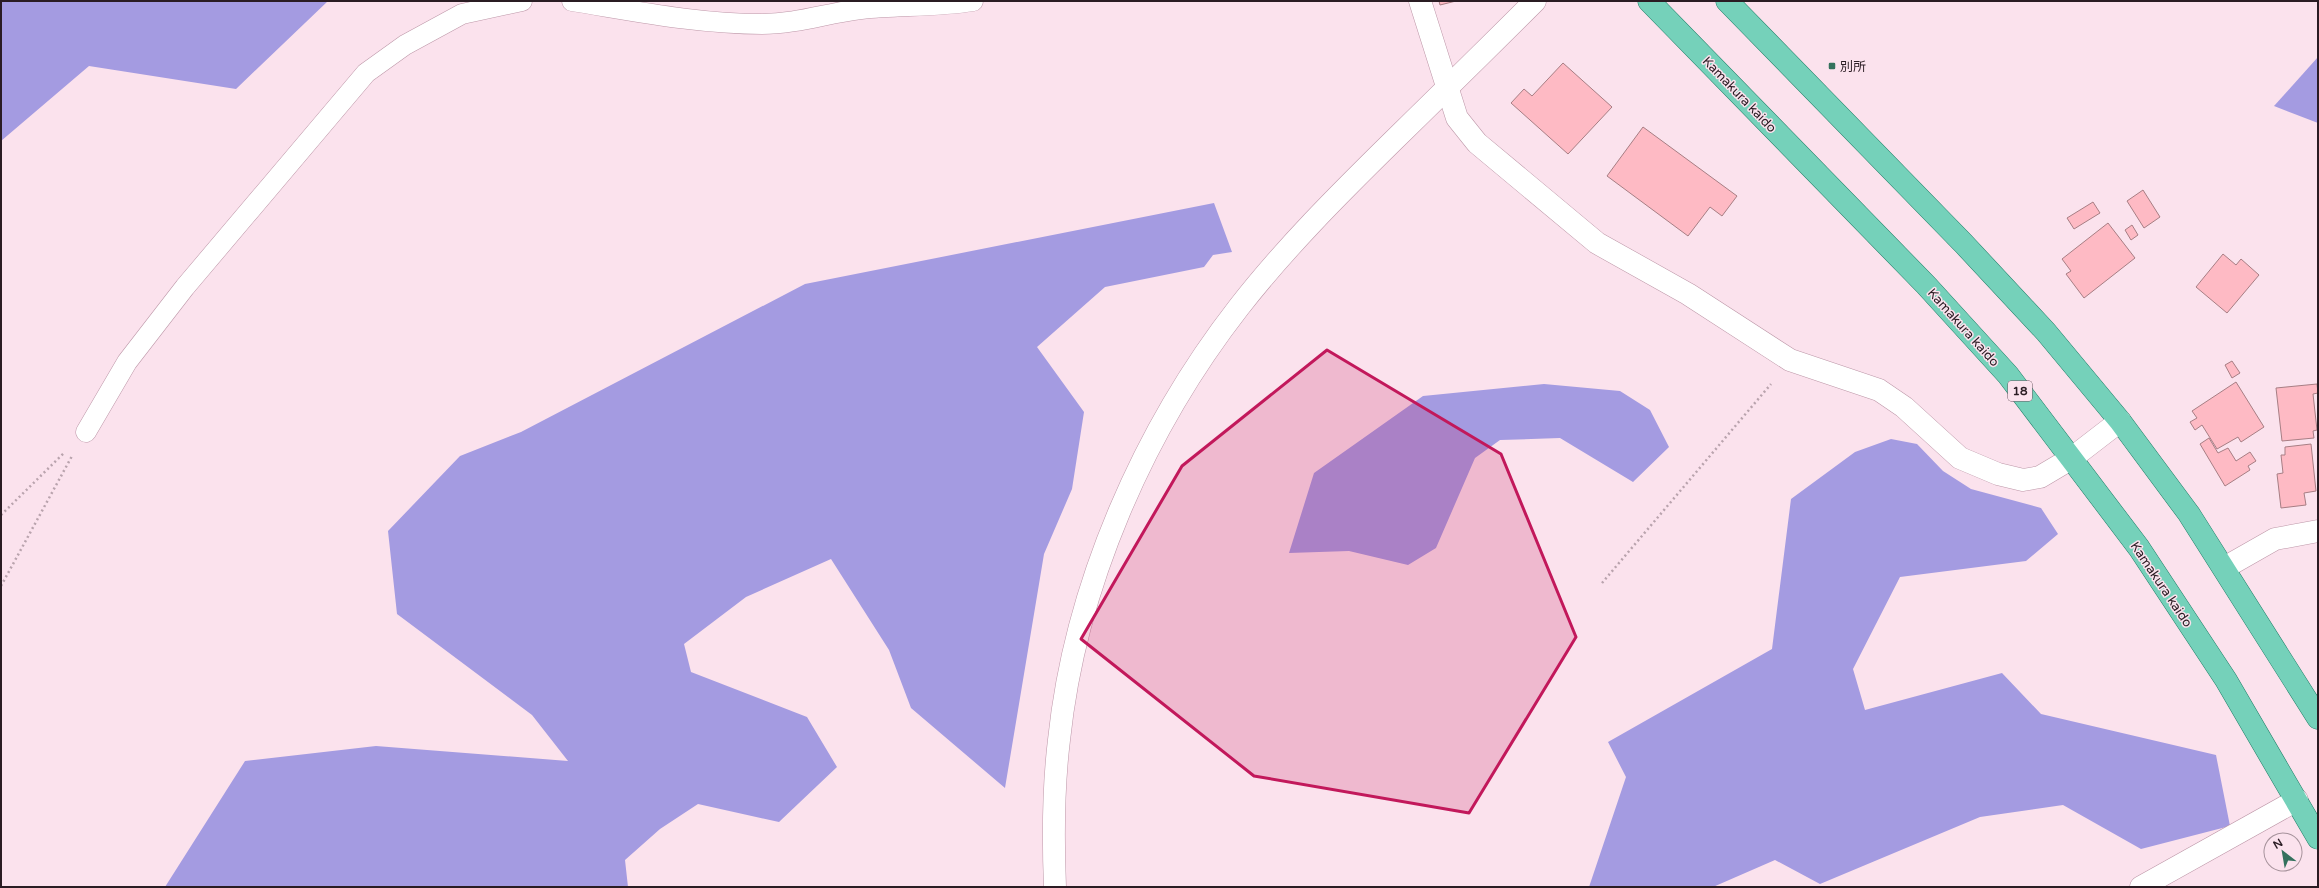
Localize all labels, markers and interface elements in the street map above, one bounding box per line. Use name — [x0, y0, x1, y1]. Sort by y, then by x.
street label: Kamakura kaido — [1699, 53, 1780, 136]
place label: 別所 — [1840, 59, 1866, 75]
marker: 別所 — [1827, 61, 1837, 71]
street label: Kamakura kaido — [1924, 285, 2003, 370]
road number: 18 — [2008, 381, 2032, 401]
street label: Kamakura kaido — [2127, 539, 2196, 630]
north arrow — [2263, 832, 2303, 872]
text: N — [2271, 836, 2285, 852]

